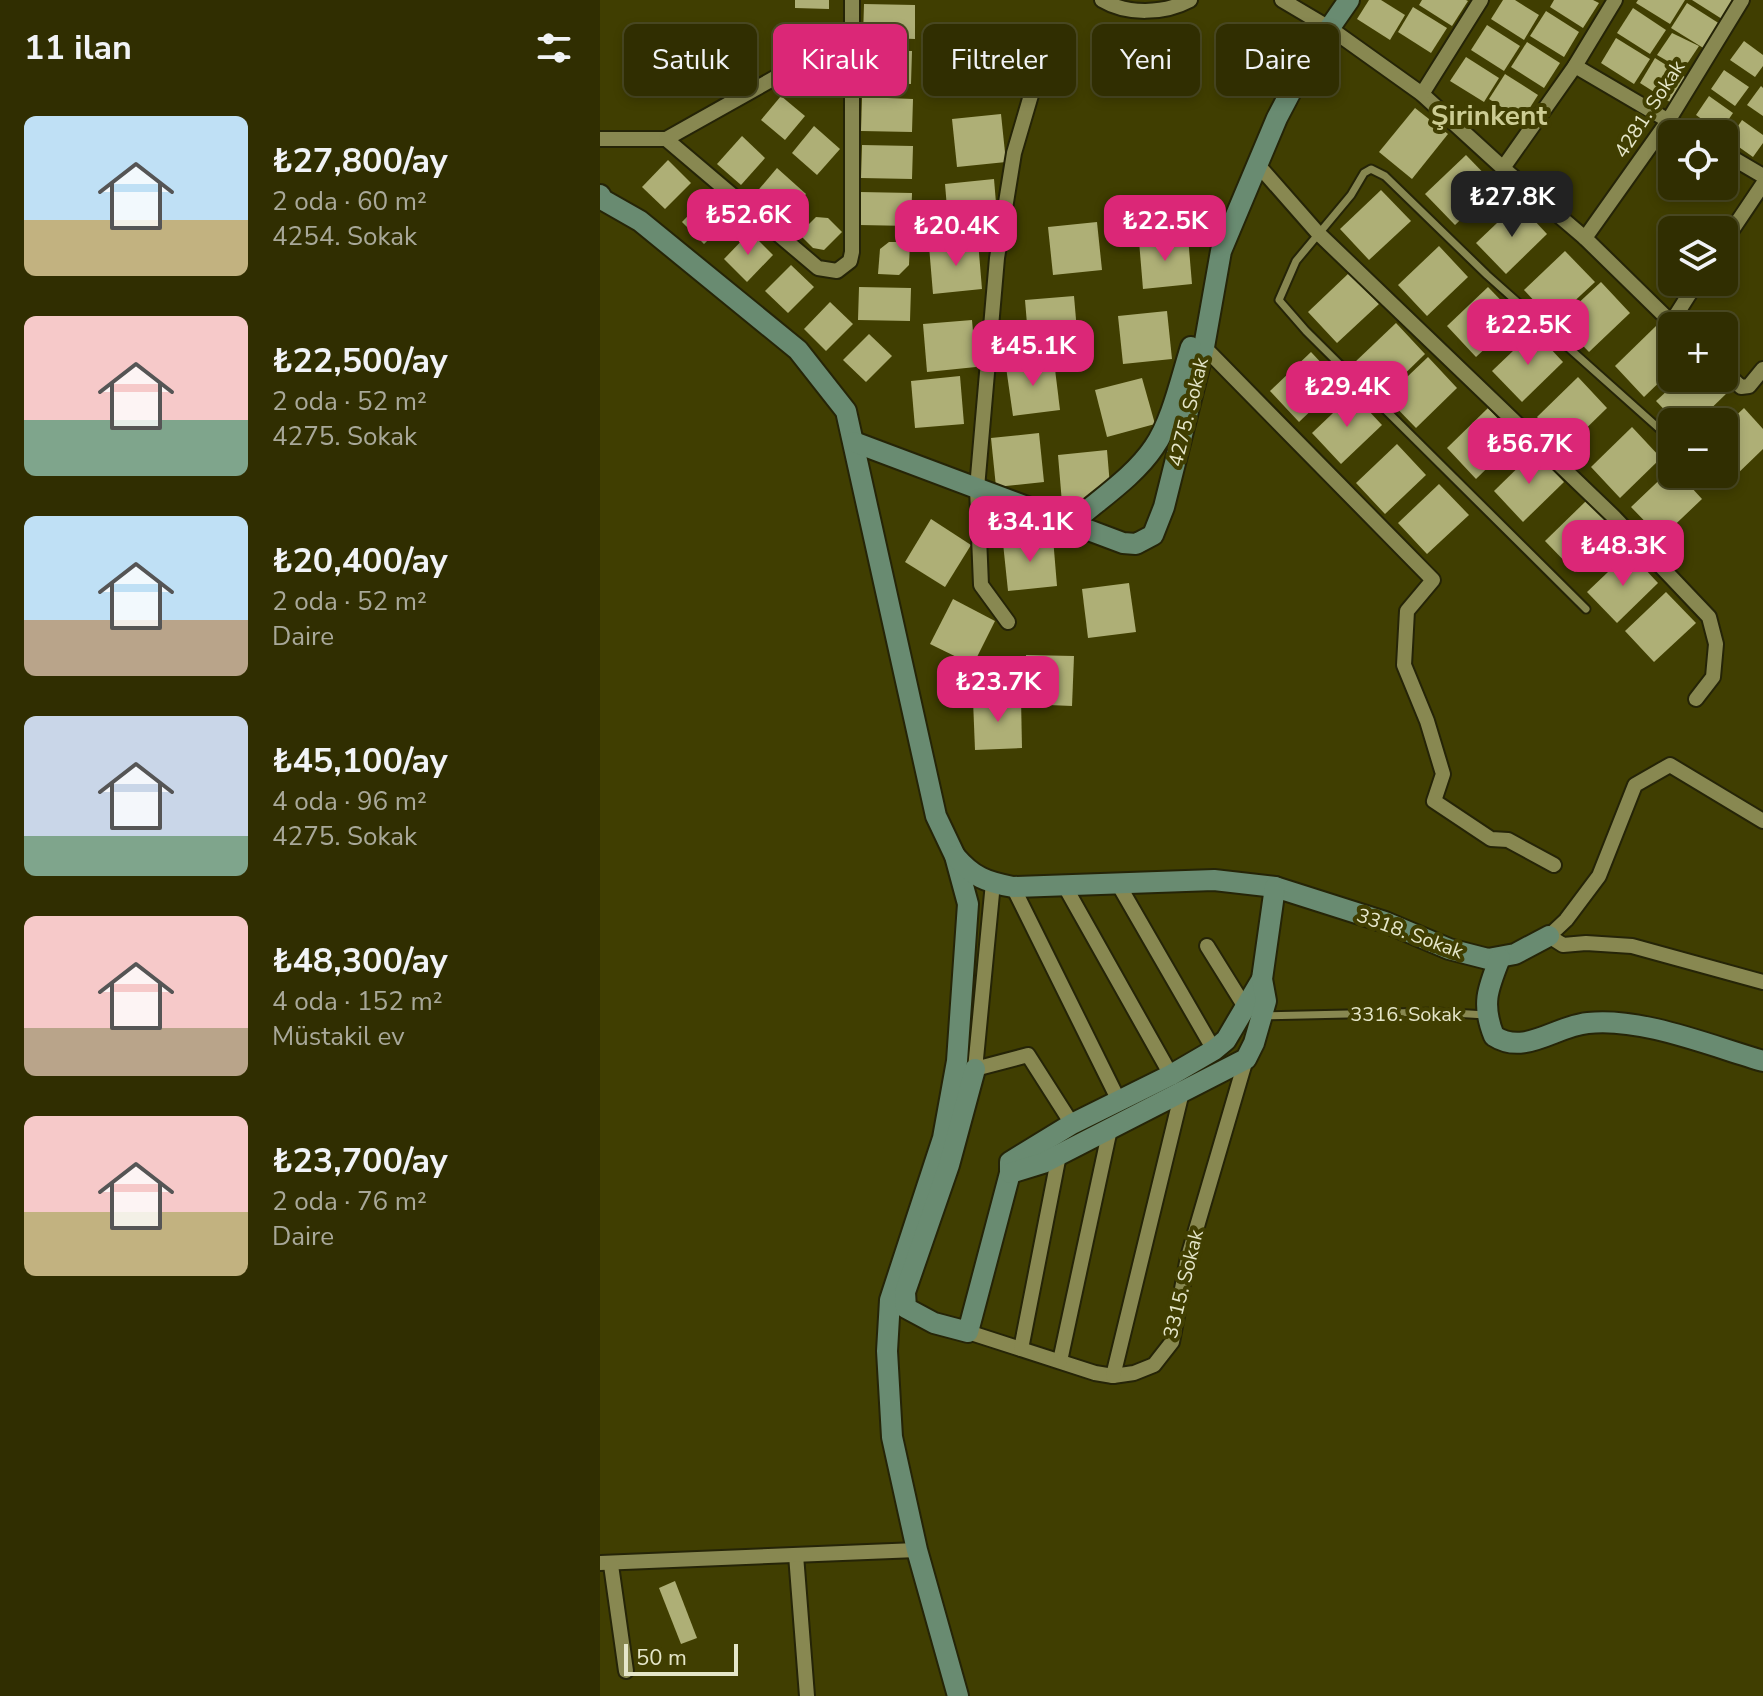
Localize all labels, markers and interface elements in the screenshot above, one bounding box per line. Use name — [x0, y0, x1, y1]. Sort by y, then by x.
chip: Satılık — [624, 24, 757, 96]
chip: Kiralık — [773, 24, 907, 96]
chip: Filtreler — [923, 24, 1076, 96]
chip: Yeni — [1092, 24, 1200, 96]
chip: Daire — [1216, 24, 1339, 96]
text: 11 ilan — [24, 25, 132, 71]
icon: filters — [532, 26, 576, 70]
street label: 4281. Sokak — [1608, 54, 1692, 163]
district label: Şirinkent — [1431, 97, 1547, 135]
map controls — [1658, 120, 1738, 488]
button: locate — [1658, 120, 1738, 200]
text: ₺27,800/ay — [272, 138, 448, 184]
icon: home — [88, 148, 184, 244]
pin: ₺27.8K — [1447, 171, 1577, 239]
text: ₺27.8K — [1469, 179, 1555, 214]
text: 2 oda · 60 m² — [272, 184, 427, 219]
pin: ₺52.6K — [683, 189, 813, 257]
pin: ₺22.5K — [1100, 195, 1230, 263]
text: ₺52.6K — [705, 197, 791, 232]
pin: ₺20.4K — [891, 200, 1021, 268]
text: ₺22.5K — [1122, 203, 1208, 238]
text: ₺20.4K — [913, 208, 999, 243]
button: layers — [1658, 216, 1738, 296]
text: 4254. Sokak — [272, 219, 417, 254]
pin: ₺22.5K — [1463, 299, 1593, 367]
text: ₺22.5K — [1485, 307, 1571, 342]
button: + — [1658, 312, 1738, 392]
pin: ₺45.1K — [968, 320, 1098, 388]
text: ₺45.1K — [990, 328, 1076, 363]
text: ₺22,500/ay — [272, 338, 448, 384]
icon: home — [88, 348, 184, 444]
street label: 4275. Sokak — [1162, 354, 1215, 470]
pin: ₺29.4K — [1282, 361, 1412, 429]
text: ₺29.4K — [1304, 369, 1390, 404]
text: 2 oda · 52 m² — [272, 384, 427, 419]
button: − — [1658, 408, 1738, 488]
pin: ₺56.7K — [1464, 418, 1594, 486]
text: 4275. Sokak — [272, 419, 417, 454]
text: ₺56.7K — [1486, 426, 1572, 461]
pin: ₺34.1K — [965, 496, 1095, 564]
text: ₺34.1K — [987, 504, 1073, 539]
pin: ₺48.3K — [1558, 520, 1688, 588]
text: ₺48.3K — [1580, 528, 1666, 563]
text: ₺20,400/ay — [272, 538, 448, 584]
icon: home — [88, 548, 184, 644]
text: 2 oda · 52 m² — [272, 584, 427, 619]
text: Daire — [272, 619, 334, 654]
pin: ₺23.7K — [933, 656, 1063, 724]
text: ₺23.7K — [955, 664, 1041, 699]
text: ₺45,100/ay — [272, 738, 448, 784]
icon: home — [88, 748, 184, 844]
text: 4 oda · 96 m² — [272, 784, 427, 819]
text: 4275. Sokak — [272, 819, 417, 854]
street label: 3318. Sokak — [1353, 902, 1468, 966]
text: ₺48,300/ay — [272, 938, 448, 984]
icon: home — [88, 948, 184, 1044]
text: 4 oda · 152 m² — [272, 984, 443, 1019]
street label: 3316. Sokak — [1350, 1001, 1463, 1028]
text: Müstakil ev — [272, 1019, 405, 1054]
text: ₺23,700/ay — [272, 1138, 448, 1184]
icon: home — [88, 1148, 184, 1244]
text: 2 oda · 76 m² — [272, 1184, 427, 1219]
text: Daire — [272, 1219, 334, 1254]
street label: 3315. Sokak — [1157, 1226, 1210, 1342]
scale bar — [624, 1640, 738, 1676]
text: 50 m — [636, 1643, 687, 1673]

